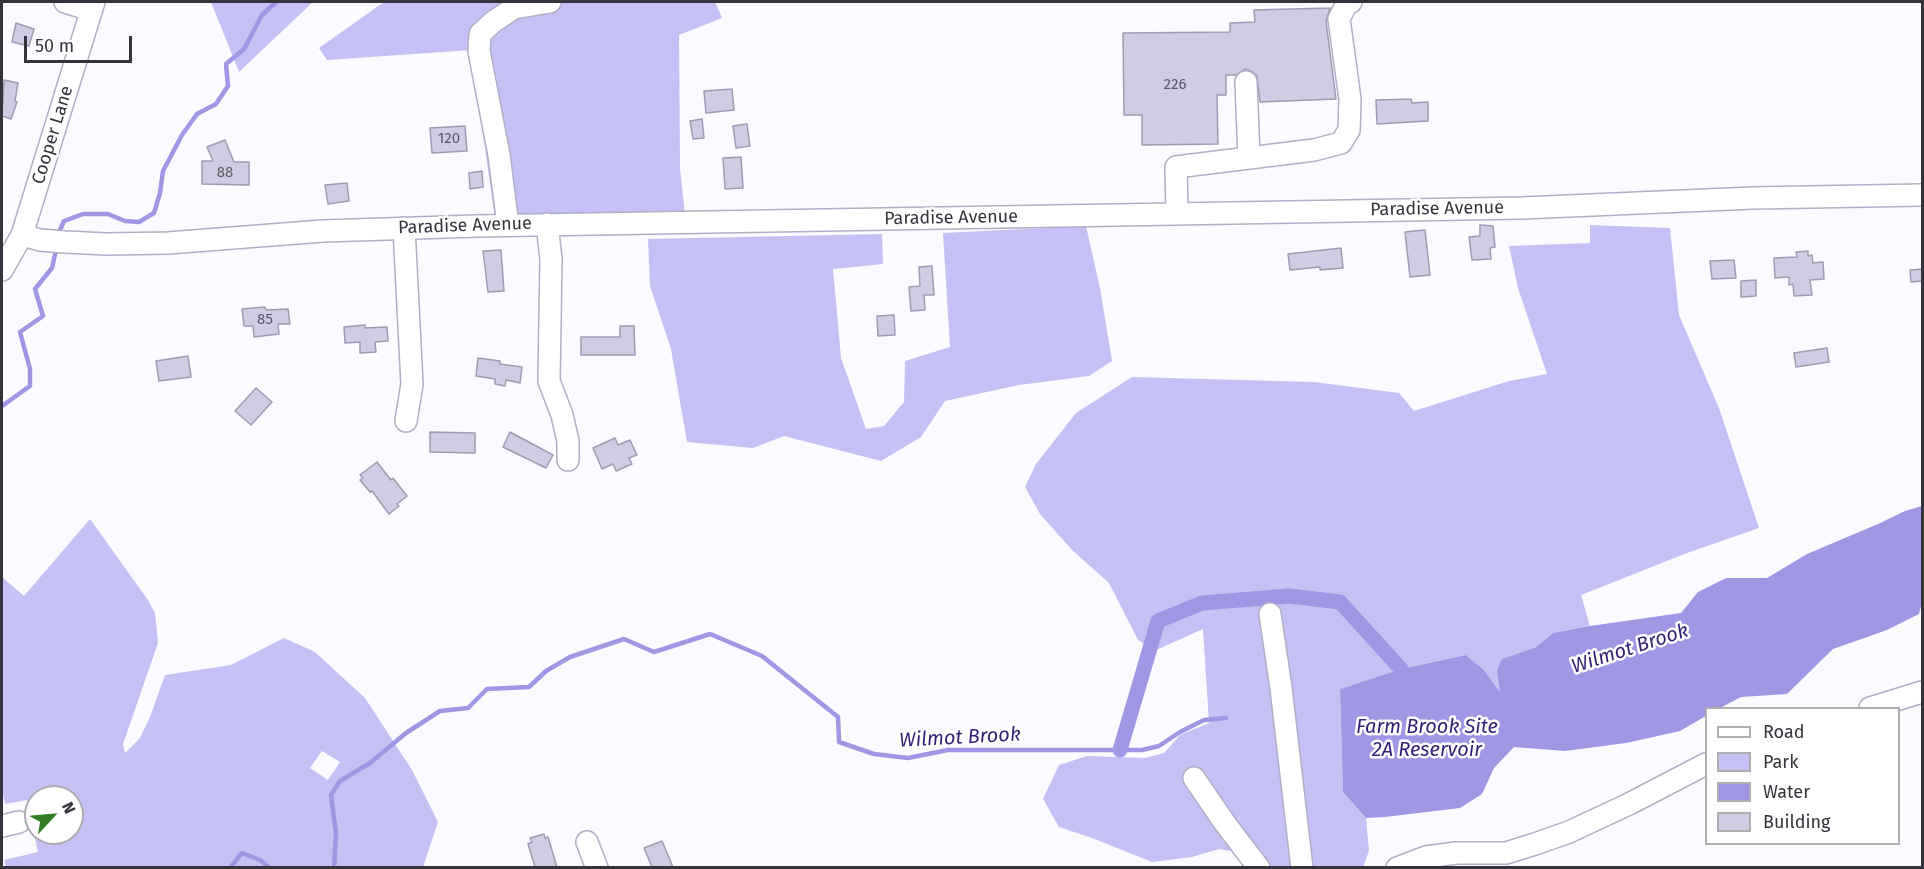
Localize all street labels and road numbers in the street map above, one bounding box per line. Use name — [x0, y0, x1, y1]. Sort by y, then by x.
street label: Cooper Lane — [28, 83, 78, 187]
street label: Paradise Avenue — [1370, 197, 1504, 221]
street label: Paradise Avenue — [884, 206, 1018, 230]
street label: Paradise Avenue — [398, 213, 532, 239]

